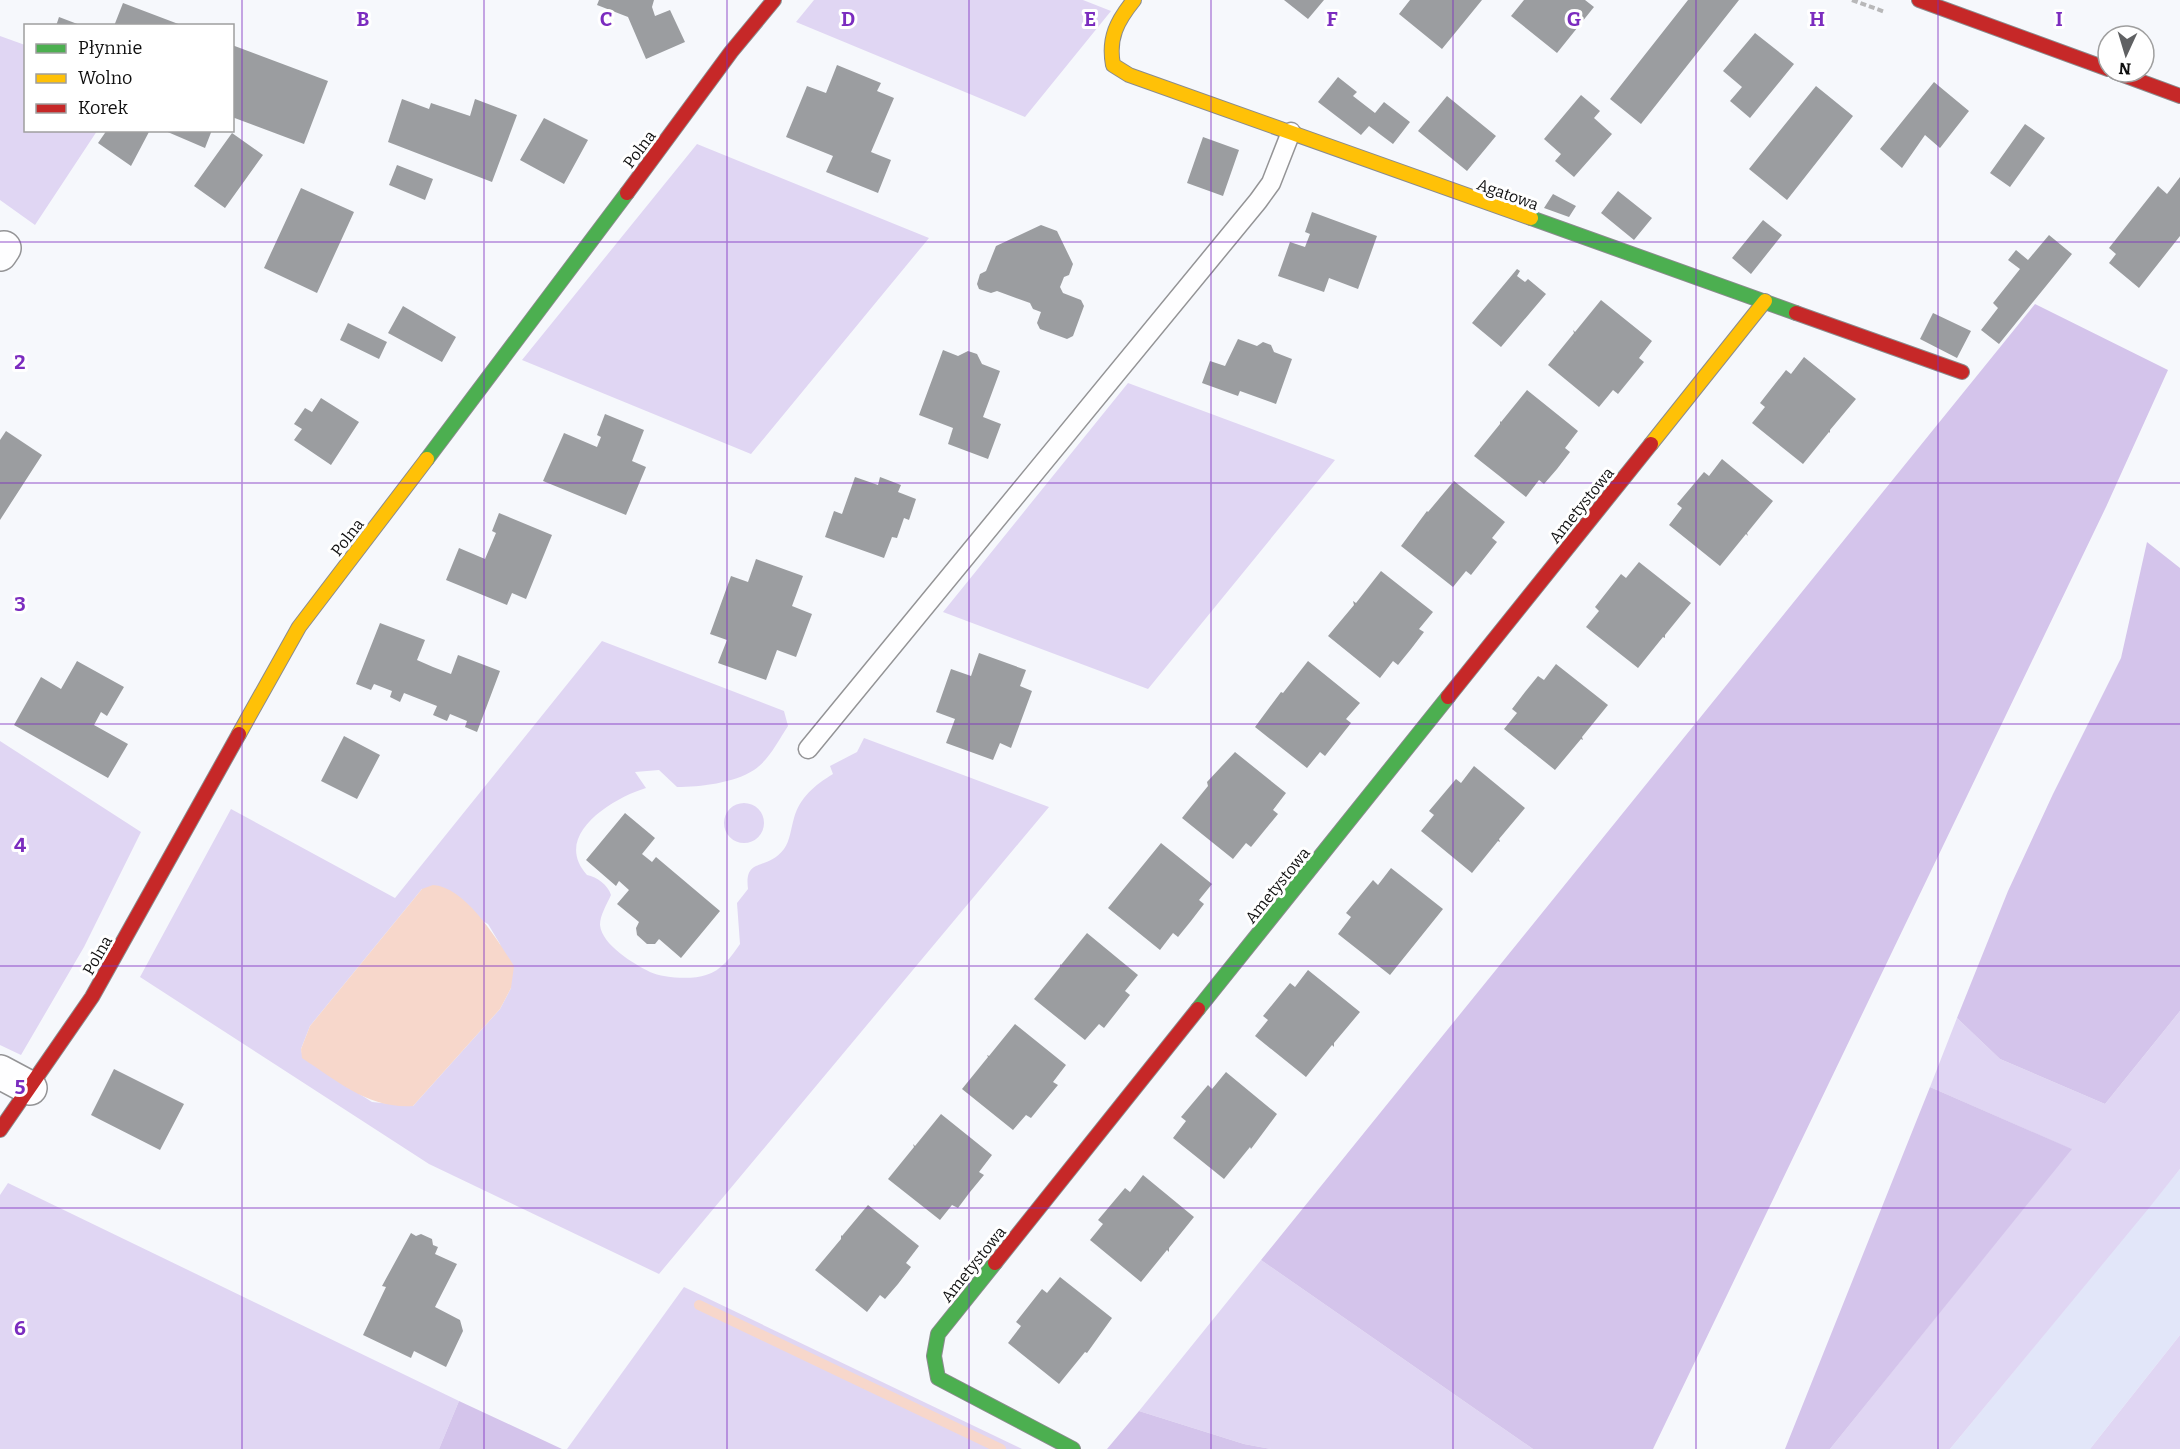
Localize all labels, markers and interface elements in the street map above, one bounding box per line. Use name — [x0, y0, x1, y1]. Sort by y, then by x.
text: B — [357, 7, 370, 31]
text: C — [600, 7, 612, 31]
text: D — [841, 7, 855, 31]
text: E — [1084, 7, 1096, 31]
text: F — [1326, 7, 1338, 31]
text: G — [1567, 7, 1581, 31]
text: H — [1809, 7, 1825, 31]
text: I — [2055, 7, 2063, 31]
legend — [24, 24, 234, 132]
north arrow — [2096, 24, 2156, 84]
text: Płynnie — [78, 37, 142, 59]
text: N — [2118, 59, 2132, 78]
text: Wolno — [78, 67, 132, 89]
text: Korek — [78, 97, 129, 119]
street label: Polna — [619, 127, 660, 172]
street label: Agatowa — [1474, 175, 1541, 214]
text: 2 — [14, 350, 26, 374]
street label: Ametystowa — [1545, 463, 1618, 547]
street label: Polna — [327, 515, 368, 560]
text: 3 — [14, 592, 26, 616]
text: 4 — [14, 833, 26, 857]
street label: Ametystowa — [1241, 843, 1314, 927]
street label: Polna — [79, 932, 116, 978]
text: 5 — [15, 1075, 26, 1099]
street label: Ametystowa — [937, 1222, 1010, 1306]
text: 6 — [14, 1316, 26, 1340]

